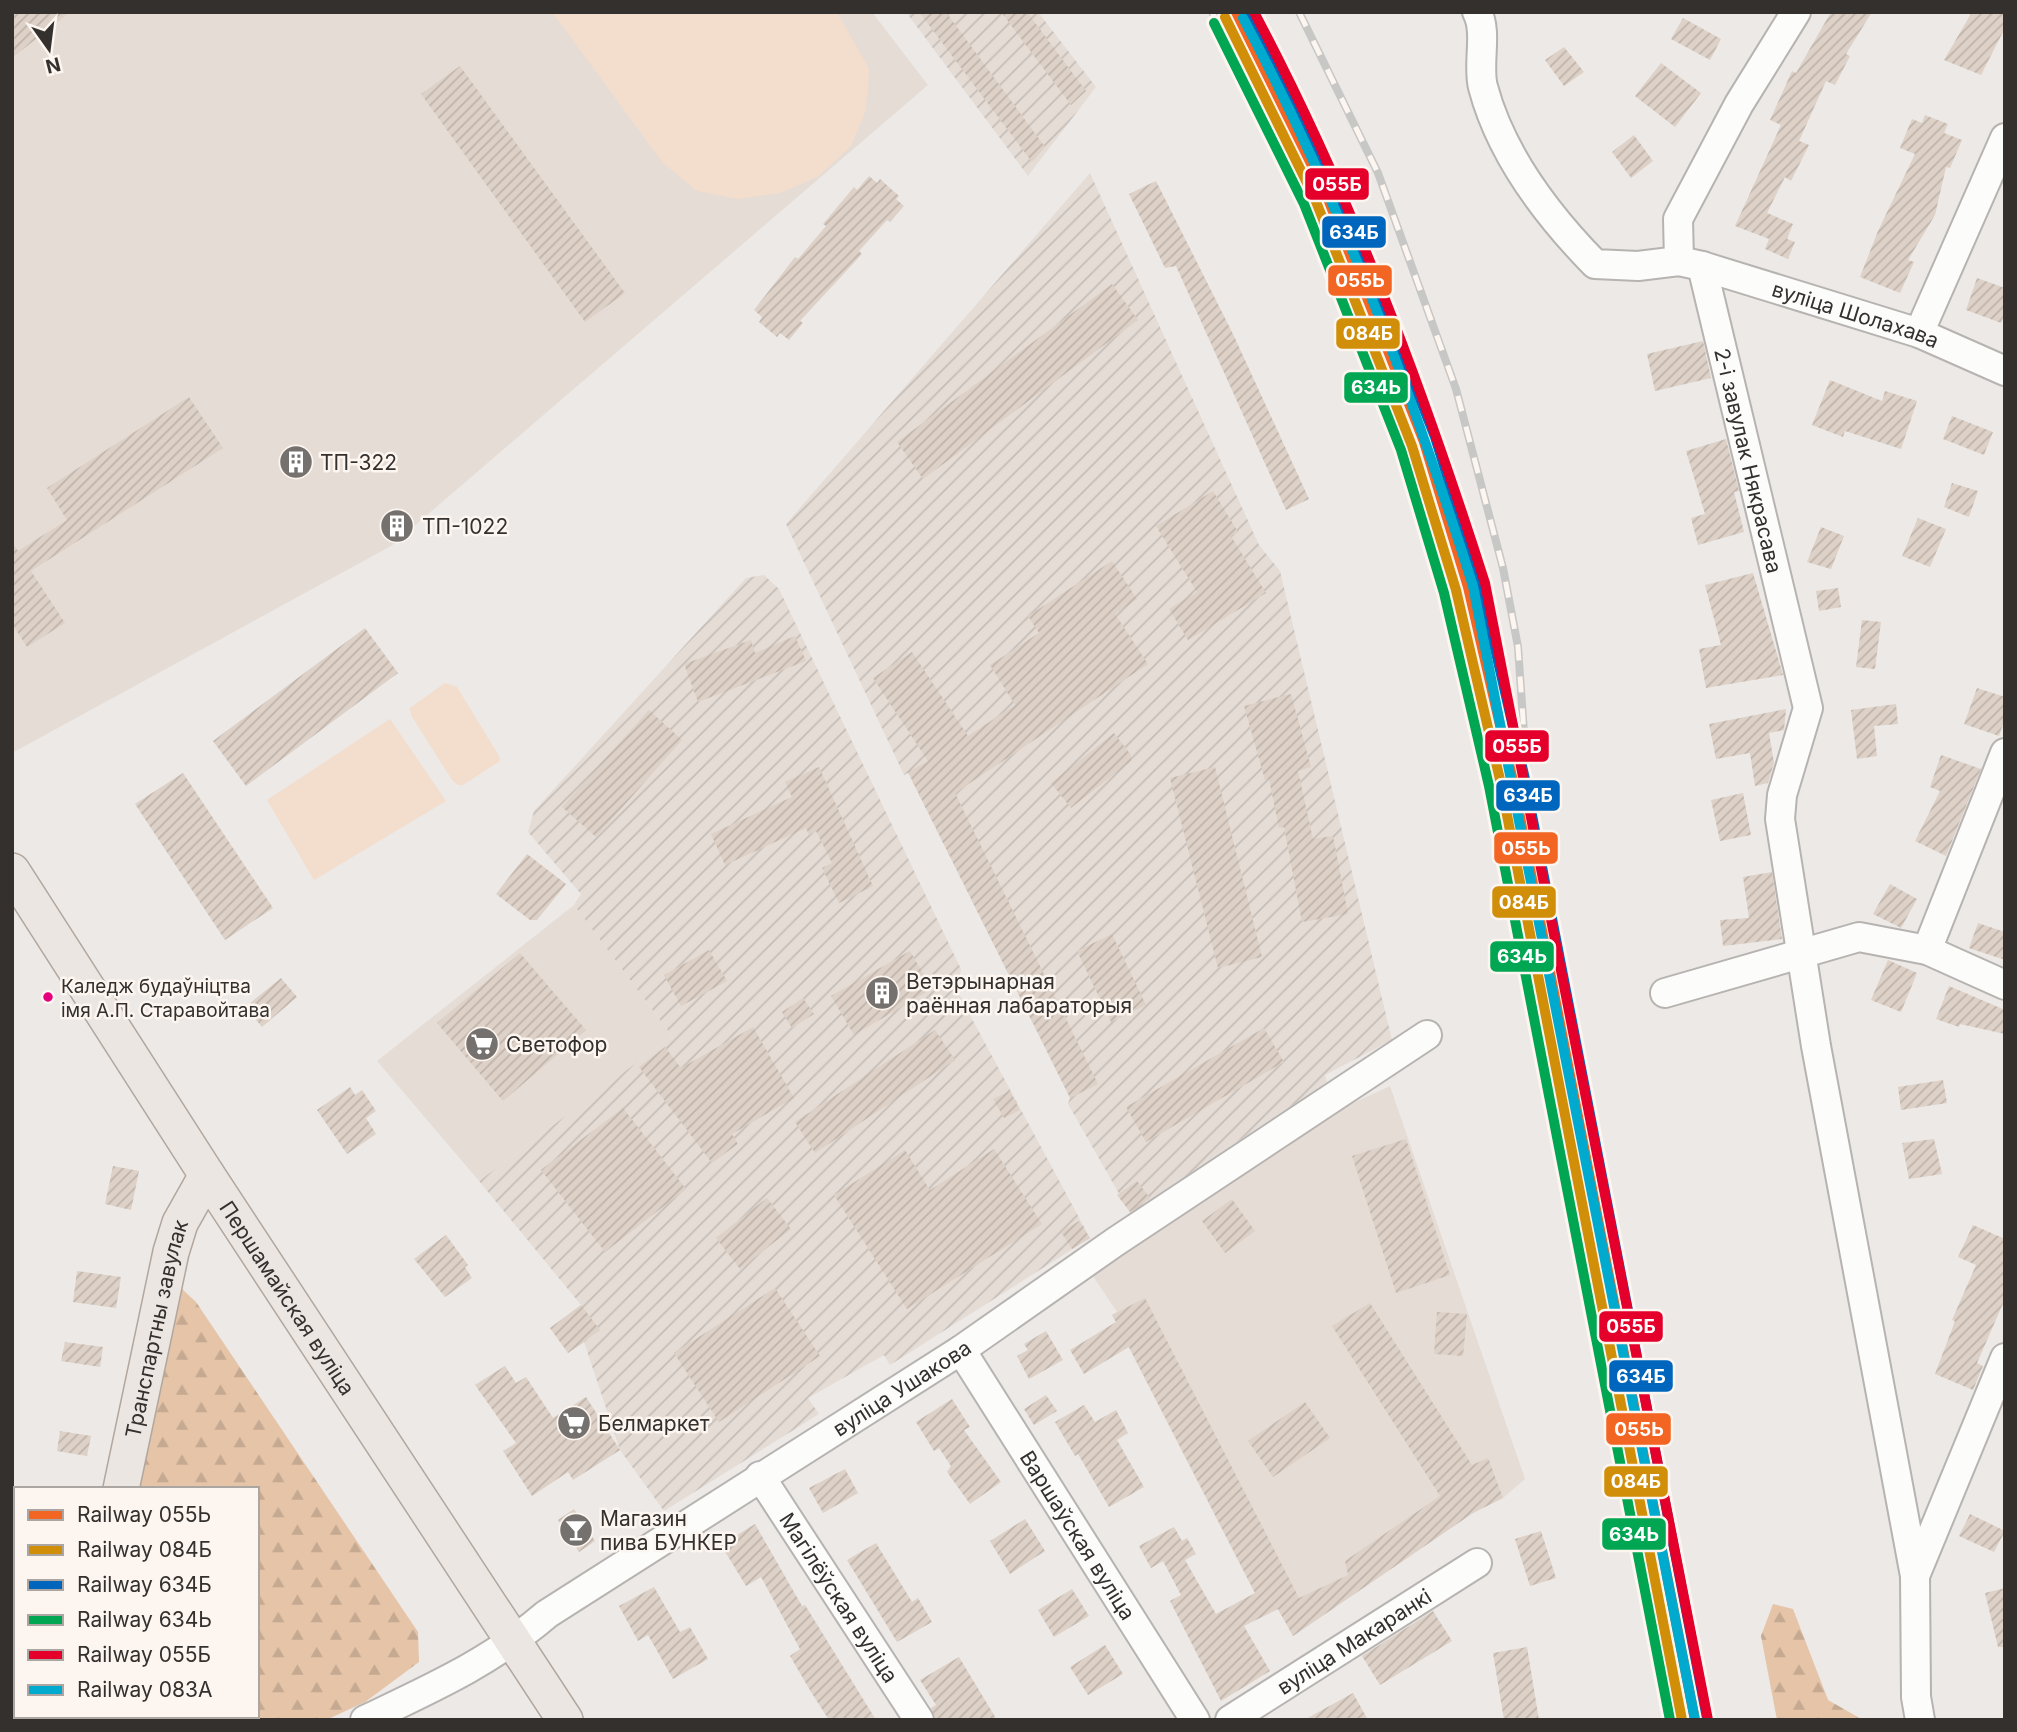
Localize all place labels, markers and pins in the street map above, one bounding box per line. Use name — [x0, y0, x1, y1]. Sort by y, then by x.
building icon: ТП-322 — [277, 443, 315, 481]
place label: ТП-322 — [320, 450, 397, 475]
building icon: ТП-1022 — [378, 507, 416, 545]
place label: ТП-1022 — [422, 514, 508, 539]
place label: Ветэрынарная раённая лабараторыя — [906, 969, 1132, 1018]
building icon: Ветэрынарная раённая лабараторыя — [863, 974, 901, 1012]
place label: Каледж будаўніцтва імя А.П. Старавойтава — [61, 975, 270, 1022]
marker: Каледж будаўніцтва імя А.П. Старавойтава — [41, 990, 55, 1004]
supermarket icon: Светофор — [463, 1025, 501, 1063]
place label: Светофор — [506, 1032, 607, 1057]
supermarket icon: Белмаркет — [555, 1404, 593, 1442]
place label: Белмаркет — [598, 1411, 710, 1436]
place label: Магазин пива БУНКЕР — [600, 1506, 737, 1555]
bar icon: Магазин пива БУНКЕР — [557, 1511, 595, 1549]

